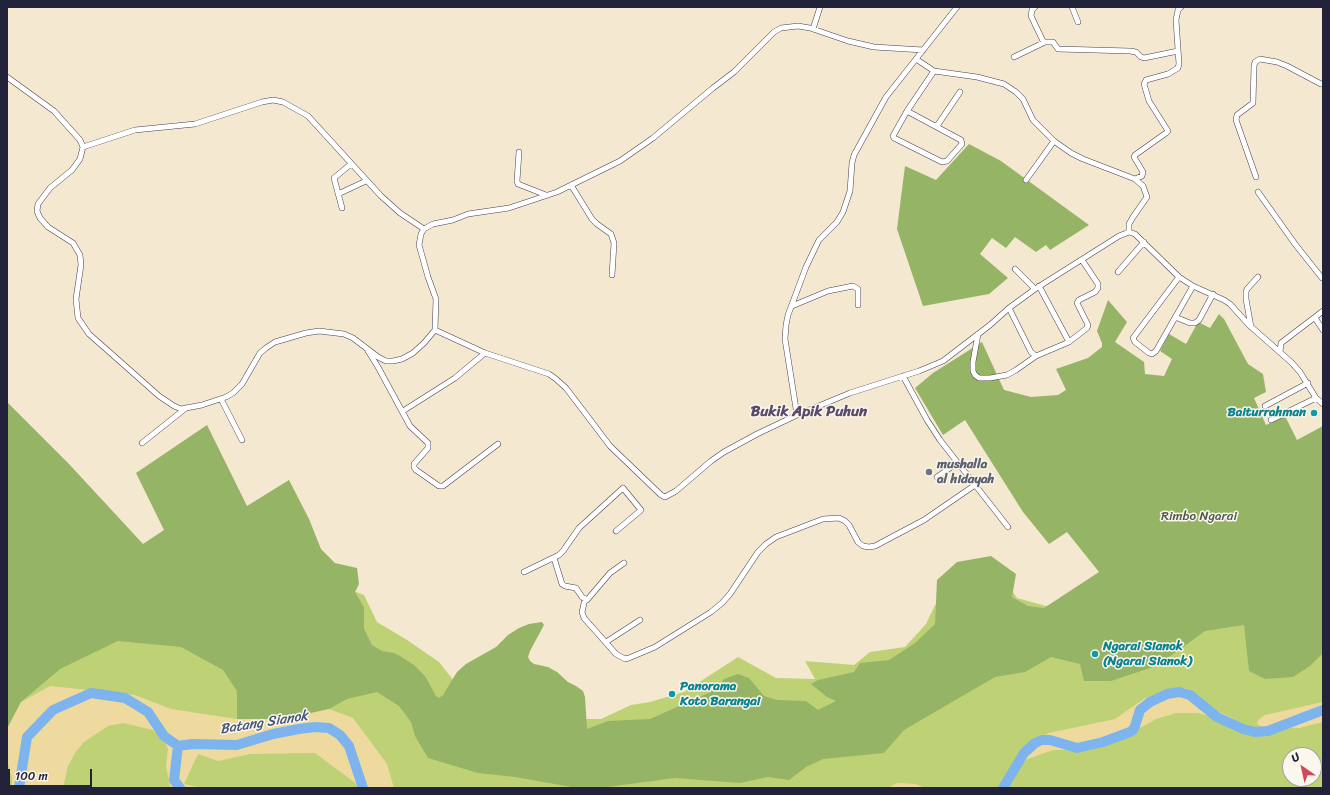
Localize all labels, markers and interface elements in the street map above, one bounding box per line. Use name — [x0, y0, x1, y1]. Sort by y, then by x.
district label: Bukik Apik Puhun — [751, 403, 867, 421]
place label: Baiturrahman — [1227, 405, 1306, 421]
marker: Baiturrahman — [1309, 408, 1319, 418]
place label: mushalla al hidayah — [937, 457, 994, 488]
marker: mushalla al hidayah — [924, 467, 934, 477]
park label: Rimbo Ngarai — [1161, 509, 1237, 525]
place label: Ngarai Sianok (Ngarai Sianok) — [1103, 639, 1192, 670]
marker: Ngarai Sianok (Ngarai Sianok) — [1090, 649, 1100, 659]
place label: Panorama Koto Barangai — [680, 679, 760, 710]
marker: Panorama Koto Barangai — [667, 689, 677, 699]
water label: Batang Sianok — [219, 708, 309, 738]
north arrow — [1282, 747, 1322, 787]
text: U — [1287, 748, 1304, 767]
scale bar — [10, 761, 94, 787]
text: 100 m — [15, 765, 48, 787]

